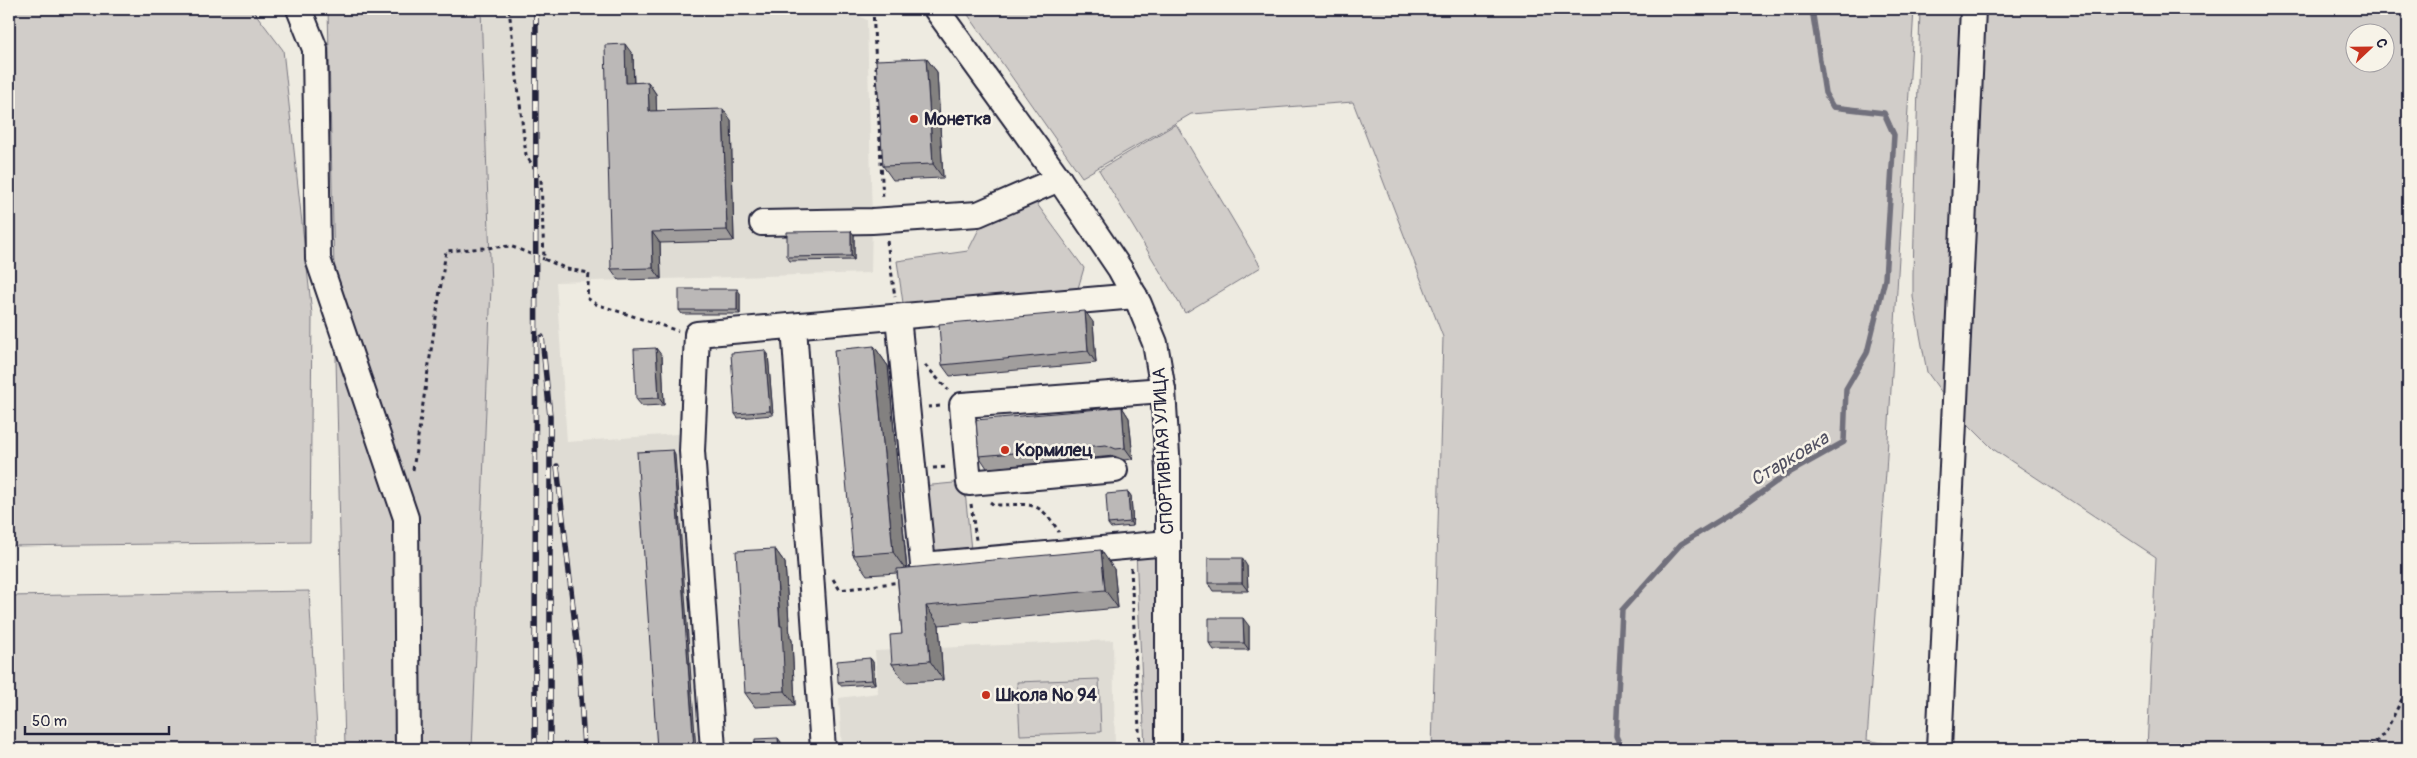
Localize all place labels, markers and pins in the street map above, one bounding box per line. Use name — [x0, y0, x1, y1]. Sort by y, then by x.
place label: Монетка — [924, 108, 992, 131]
marker: Монетка — [908, 113, 920, 125]
place label: Кормилец — [1015, 439, 1093, 462]
marker: Кормилец — [999, 444, 1011, 456]
place label: Школа № 94 — [995, 684, 1097, 707]
marker: Школа № 94 — [980, 689, 992, 701]

